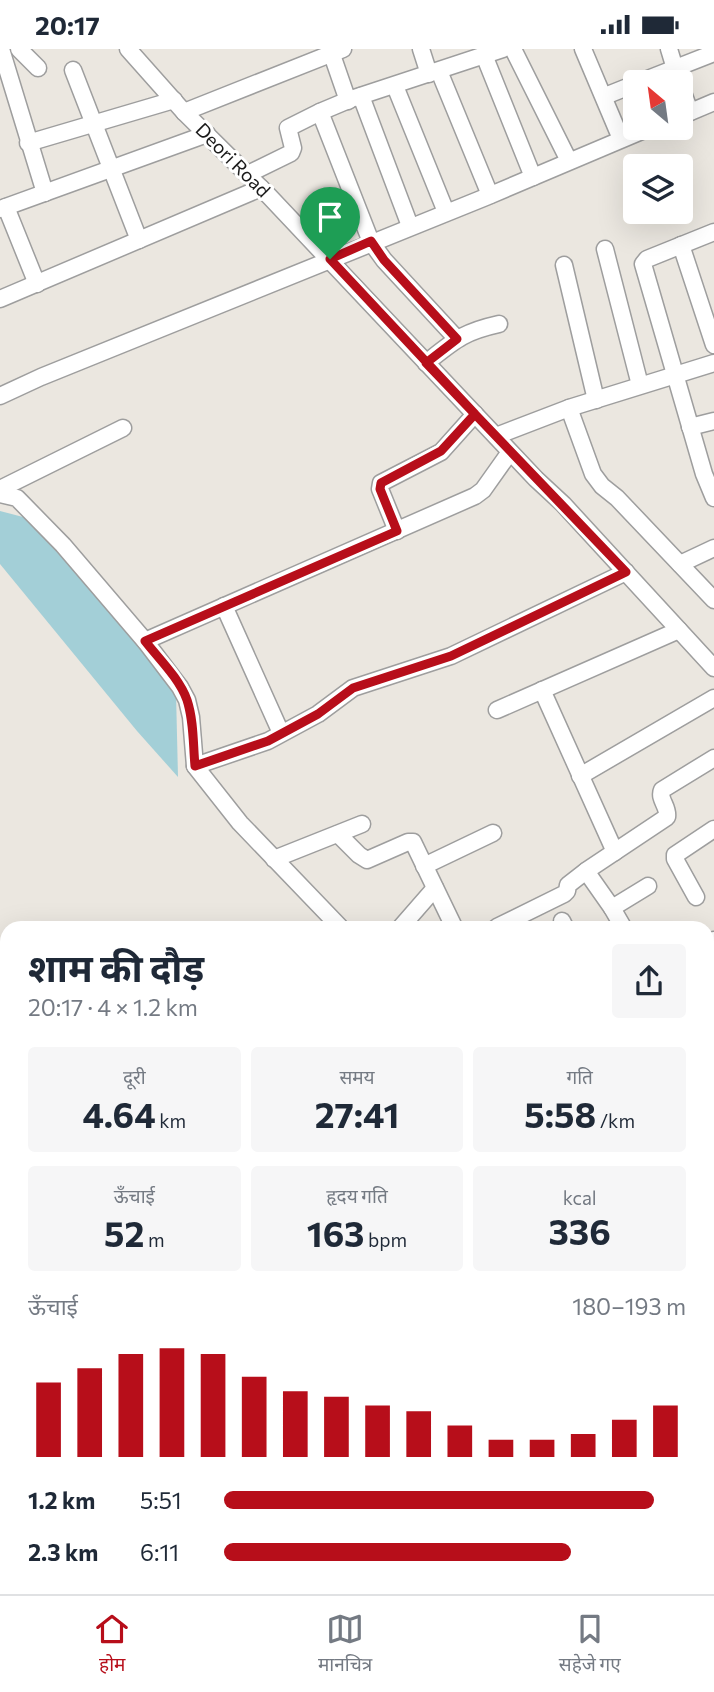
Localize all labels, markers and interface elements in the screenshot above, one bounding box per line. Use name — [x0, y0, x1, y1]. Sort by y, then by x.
text: 20:17 — [35, 9, 100, 40]
north arrow — [623, 70, 693, 140]
map controls — [623, 70, 693, 224]
street label: Deori Road — [191, 118, 275, 202]
button: layers — [623, 154, 693, 224]
pin — [300, 187, 360, 259]
icon: arrive — [311, 198, 349, 236]
text: शाम की दौड़ — [28, 943, 204, 990]
button: share — [612, 944, 686, 1018]
text: 20:17 · 4 × 1.2 km — [28, 993, 198, 1021]
text: दूरी — [123, 1065, 146, 1088]
text: समय — [339, 1065, 375, 1088]
text: गति — [566, 1065, 593, 1088]
text: 4.64 — [82, 1092, 156, 1135]
text: 27:41 — [315, 1092, 399, 1135]
text: 5:58 — [524, 1092, 596, 1135]
text: km — [156, 1109, 186, 1132]
text: /km — [596, 1109, 635, 1132]
text: ऊँचाई — [114, 1184, 155, 1207]
text: हृदय गति — [326, 1184, 388, 1207]
text: kcal — [563, 1186, 597, 1209]
text: 336 — [549, 1209, 611, 1252]
text: 52 — [104, 1211, 144, 1254]
text: 163 — [307, 1211, 364, 1254]
text: m — [144, 1228, 165, 1251]
text: bpm — [364, 1228, 407, 1251]
text: ऊँचाई — [28, 1292, 78, 1320]
text: 180–193 m — [572, 1292, 686, 1320]
text: 1.2 km — [28, 1486, 95, 1514]
text: 5:51 — [140, 1486, 182, 1514]
text: 2.3 km — [28, 1538, 98, 1566]
text: 6:11 — [140, 1538, 179, 1566]
tab: होम — [93, 1610, 131, 1679]
tab: मानचित्र — [318, 1610, 372, 1679]
tab: सहेजे गए — [559, 1610, 621, 1679]

